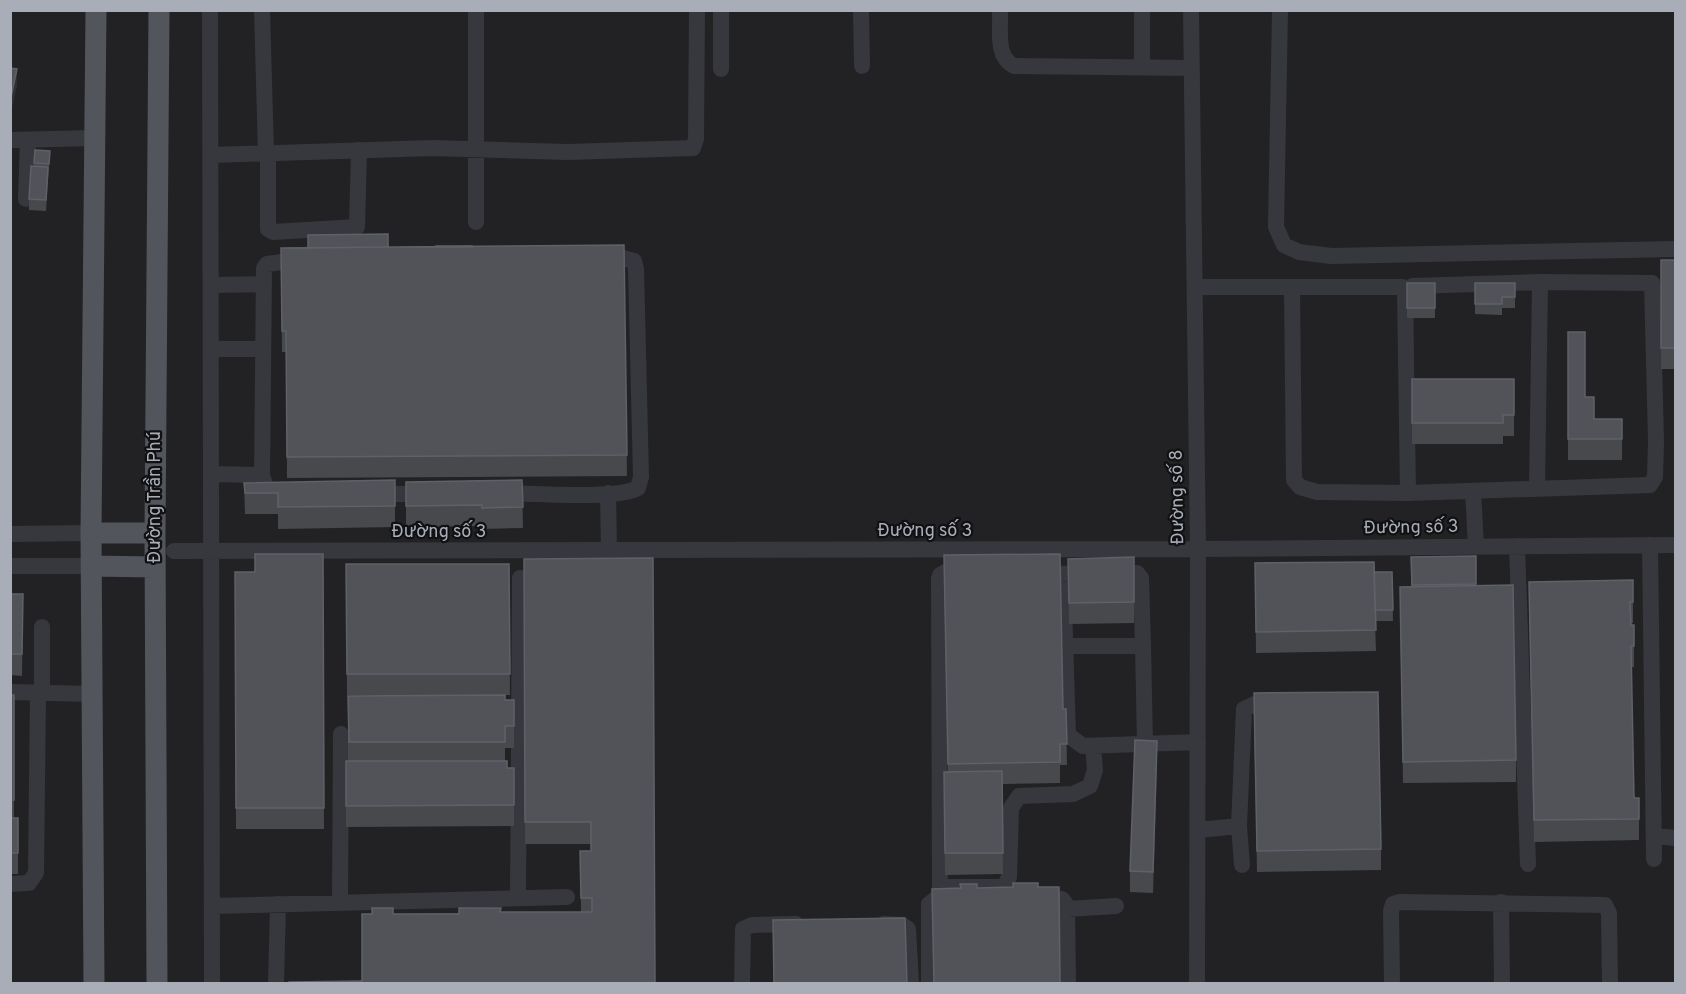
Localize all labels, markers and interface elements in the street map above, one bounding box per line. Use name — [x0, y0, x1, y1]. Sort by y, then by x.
street label: Đường Trần Phú — [143, 431, 167, 563]
street label: Đường số 8 — [1165, 449, 1190, 545]
street label: Đường số 3 — [1363, 515, 1459, 540]
street label: Đường số 3 — [878, 519, 972, 543]
street label: Đường số 3 — [392, 520, 486, 544]

